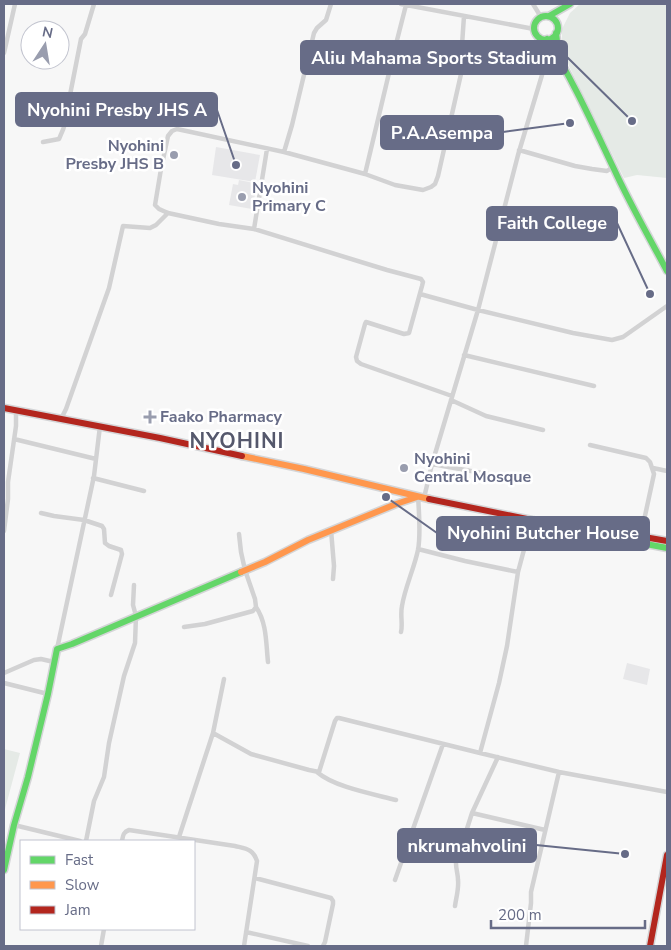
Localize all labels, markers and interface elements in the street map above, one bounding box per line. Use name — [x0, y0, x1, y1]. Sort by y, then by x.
north arrow — [20, 20, 70, 70]
text: N — [40, 22, 55, 43]
callout: Aliu Mahama Sports Stadium — [301, 41, 567, 74]
text: Aliu Mahama Sports Stadium — [311, 46, 557, 70]
callout: Nyohini Presby JHS A — [16, 93, 217, 126]
text: Nyohini Presby JHS A — [27, 98, 208, 122]
callout: P.A.Asempa — [381, 116, 503, 149]
text: P.A.Asempa — [391, 121, 493, 145]
place label: Nyohini Presby JHS B — [65, 135, 164, 175]
marker: Nyohini Presby JHS B — [168, 149, 180, 161]
place label: Nyohini Primary C — [252, 177, 326, 217]
marker: Nyohini Primary C — [236, 191, 248, 203]
callout: Faith College — [487, 207, 617, 240]
text: Faith College — [497, 211, 607, 235]
place label: Faako Pharmacy — [160, 406, 282, 428]
marker: Faako Pharmacy — [144, 411, 156, 423]
district label: NYOHINI — [189, 427, 285, 455]
place label: Nyohini Central Mosque — [414, 448, 532, 488]
marker: Nyohini Central Mosque — [398, 462, 410, 474]
callout: Nyohini Butcher House — [437, 517, 649, 550]
text: Nyohini Butcher House — [447, 521, 639, 545]
callout: nkrumahvolini — [398, 829, 536, 862]
text: nkrumahvolini — [408, 834, 526, 858]
legend — [20, 840, 195, 930]
text: Fast — [65, 850, 94, 870]
text: Slow — [65, 875, 100, 895]
scale bar — [491, 898, 645, 930]
text: Jam — [64, 900, 91, 920]
text: 200 m — [498, 905, 542, 925]

